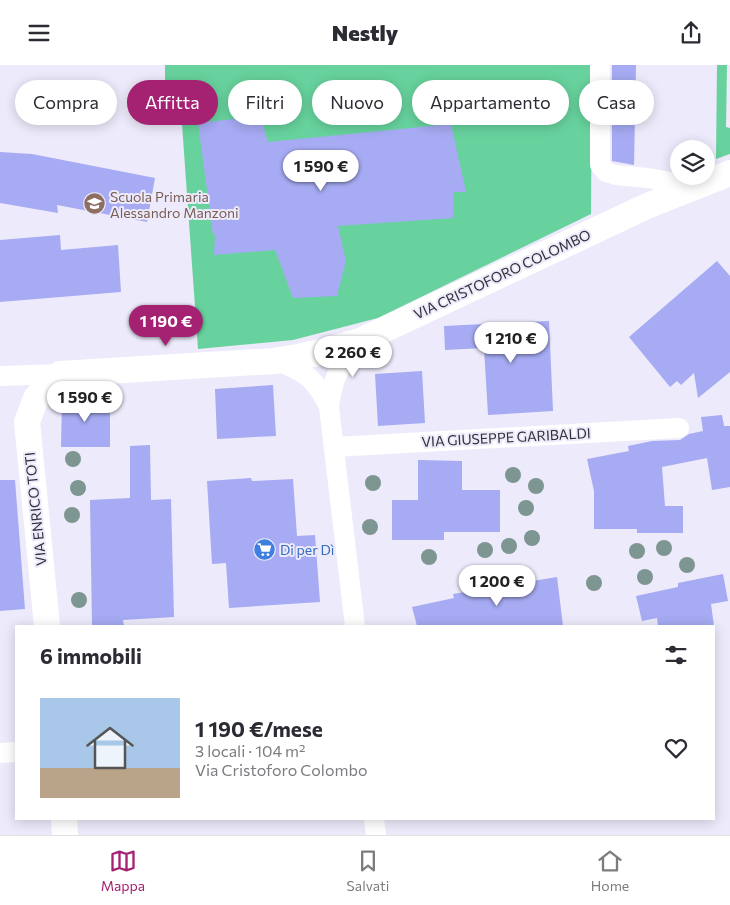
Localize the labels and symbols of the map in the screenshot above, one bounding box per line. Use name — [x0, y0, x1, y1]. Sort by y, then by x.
pin: 1 590 € — [275, 149, 367, 192]
place label: Scuola Primaria Alessandro Manzoni — [110, 188, 239, 221]
school or university icon: Scuola Primaria Alessandro Manzoni — [82, 192, 106, 216]
street label: VIA CRISTOFORO COLOMBO — [411, 225, 593, 323]
pin: 1 190 € — [120, 305, 212, 347]
pin: 1 210 € — [465, 321, 557, 364]
pin: 2 260 € — [307, 335, 399, 378]
pin: 1 590 € — [39, 381, 131, 423]
street label: VIA GIUSEPPE GARIBALDI — [421, 424, 591, 450]
street label: VIA ENRICO TOTI — [21, 451, 49, 567]
supermarket icon: Di per Dì — [252, 537, 276, 561]
place label: Di per Dì — [280, 541, 334, 558]
pin: 1 200 € — [451, 565, 543, 607]

